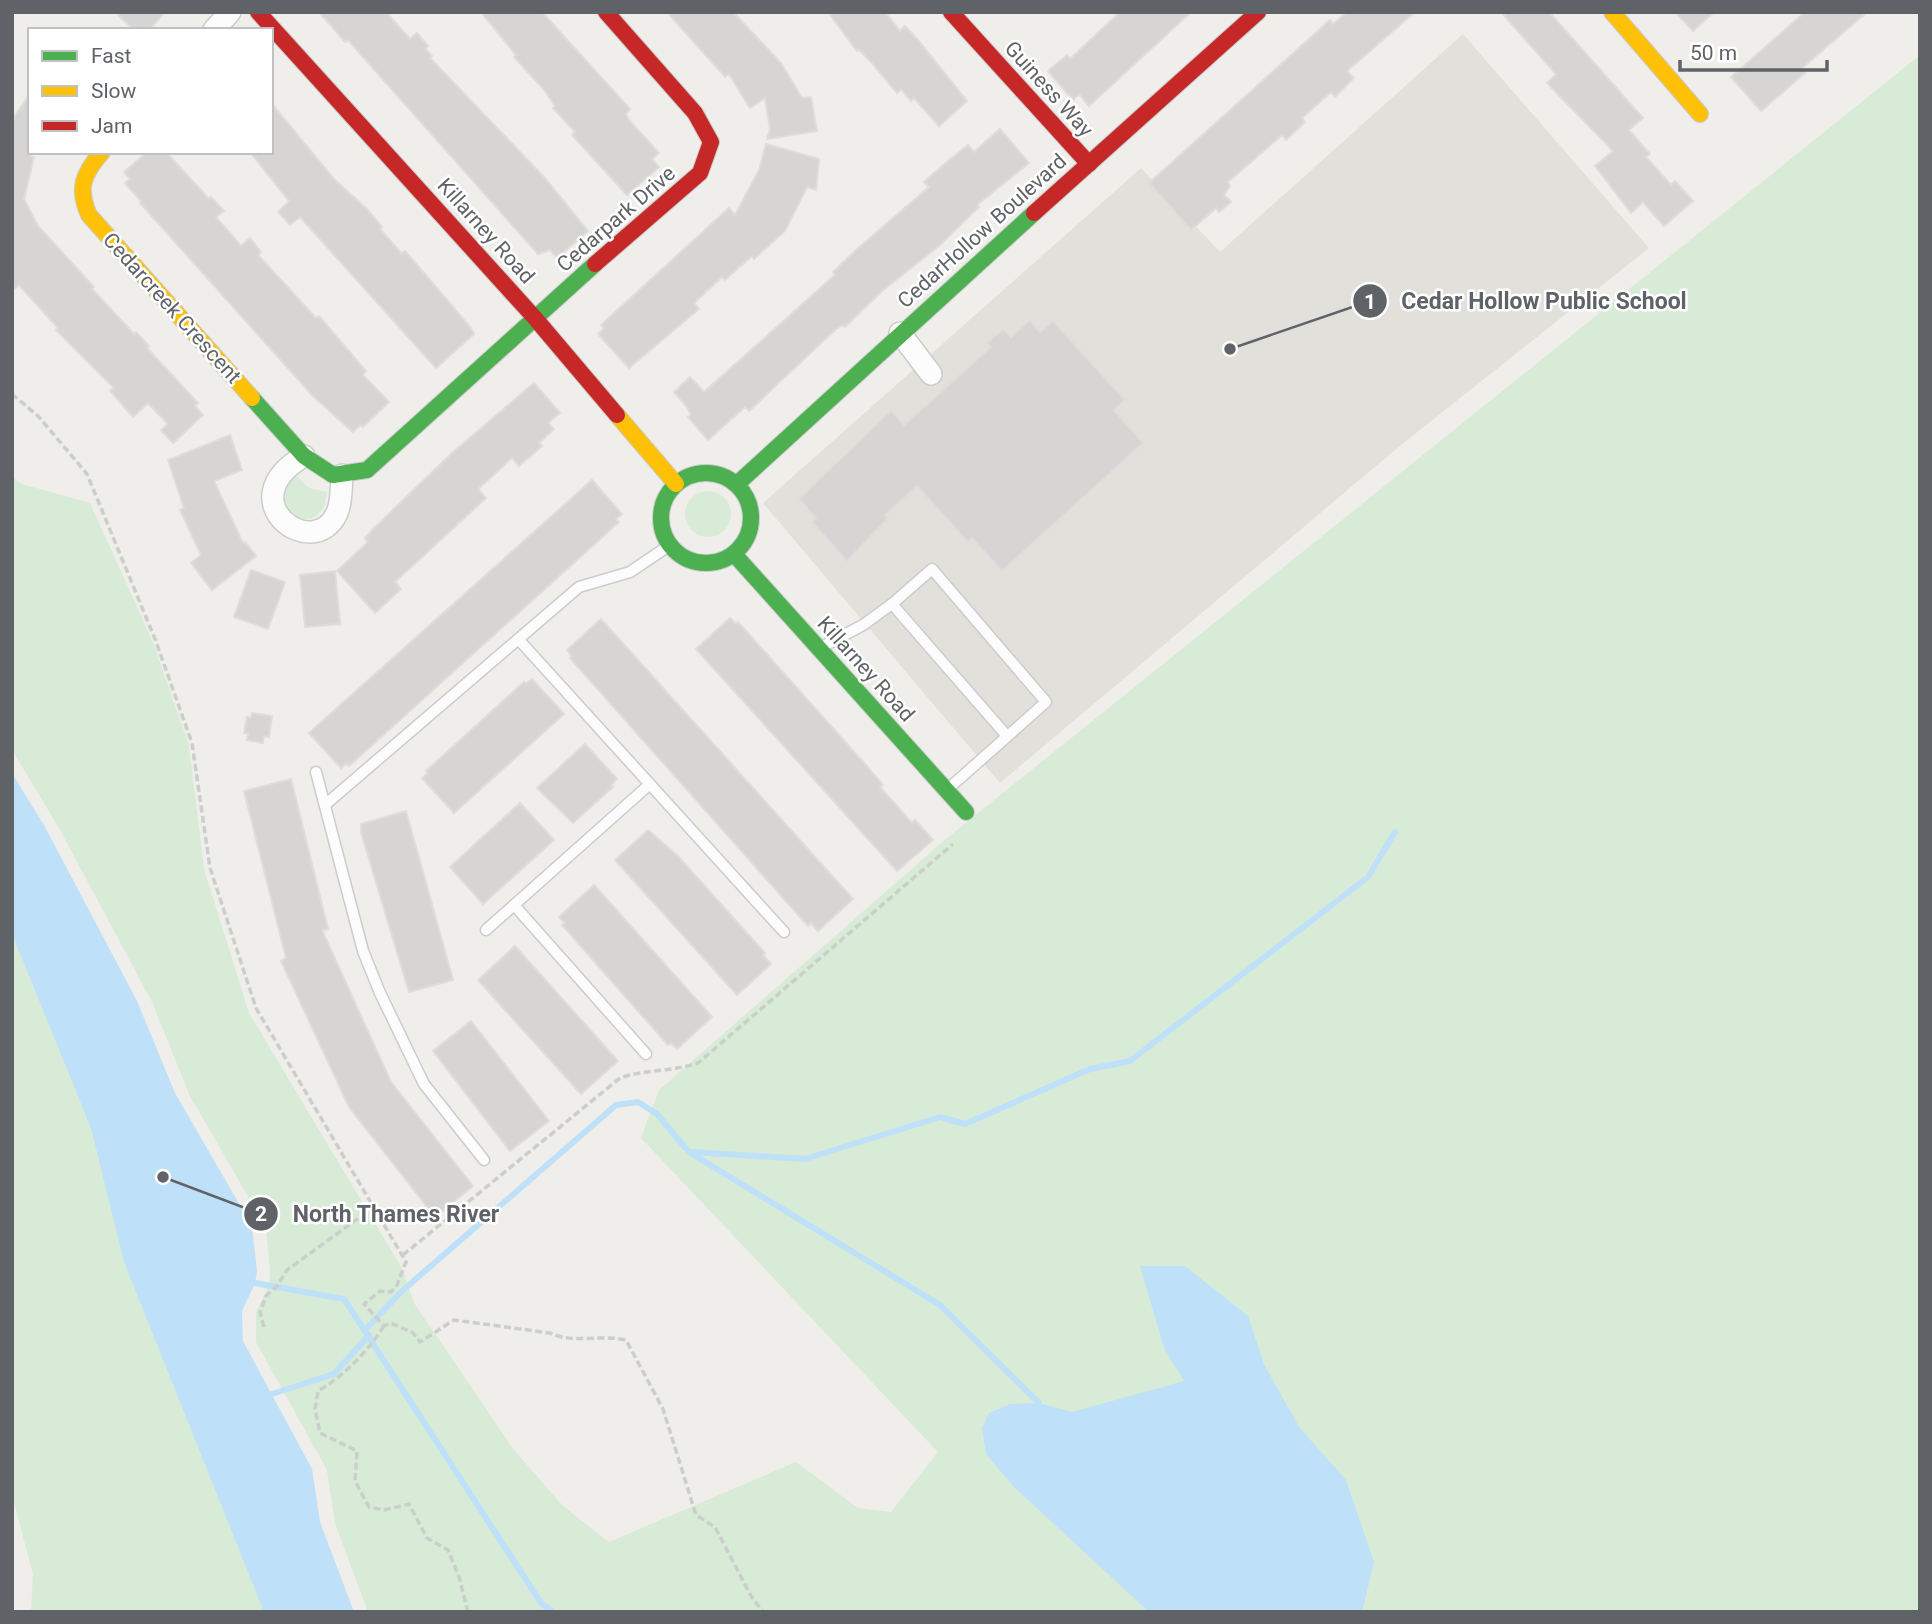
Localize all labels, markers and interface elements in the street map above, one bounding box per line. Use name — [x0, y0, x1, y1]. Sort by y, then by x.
legend — [28, 28, 273, 154]
scale bar — [1680, 28, 1827, 72]
street label: Guiness Way — [1000, 36, 1098, 142]
text: 50 m — [1690, 41, 1737, 65]
text: Fast — [91, 44, 132, 68]
text: Slow — [91, 79, 137, 103]
text: Jam — [91, 114, 132, 138]
street label: CedarHollow Boulevard — [893, 149, 1071, 313]
street label: Cedarpark Drive — [552, 161, 680, 277]
street label: Killarney Road — [433, 174, 539, 288]
street label: Cedarcreek Crescent — [98, 228, 246, 388]
callout: Cedar Hollow Public School — [1352, 279, 1701, 323]
text: Cedar Hollow Public School — [1401, 288, 1687, 315]
text: 1 — [1364, 290, 1376, 314]
street label: Killarney Road — [813, 612, 919, 726]
callout: North Thames River — [244, 1192, 514, 1236]
text: North Thames River — [293, 1201, 500, 1228]
text: 2 — [255, 1202, 267, 1226]

